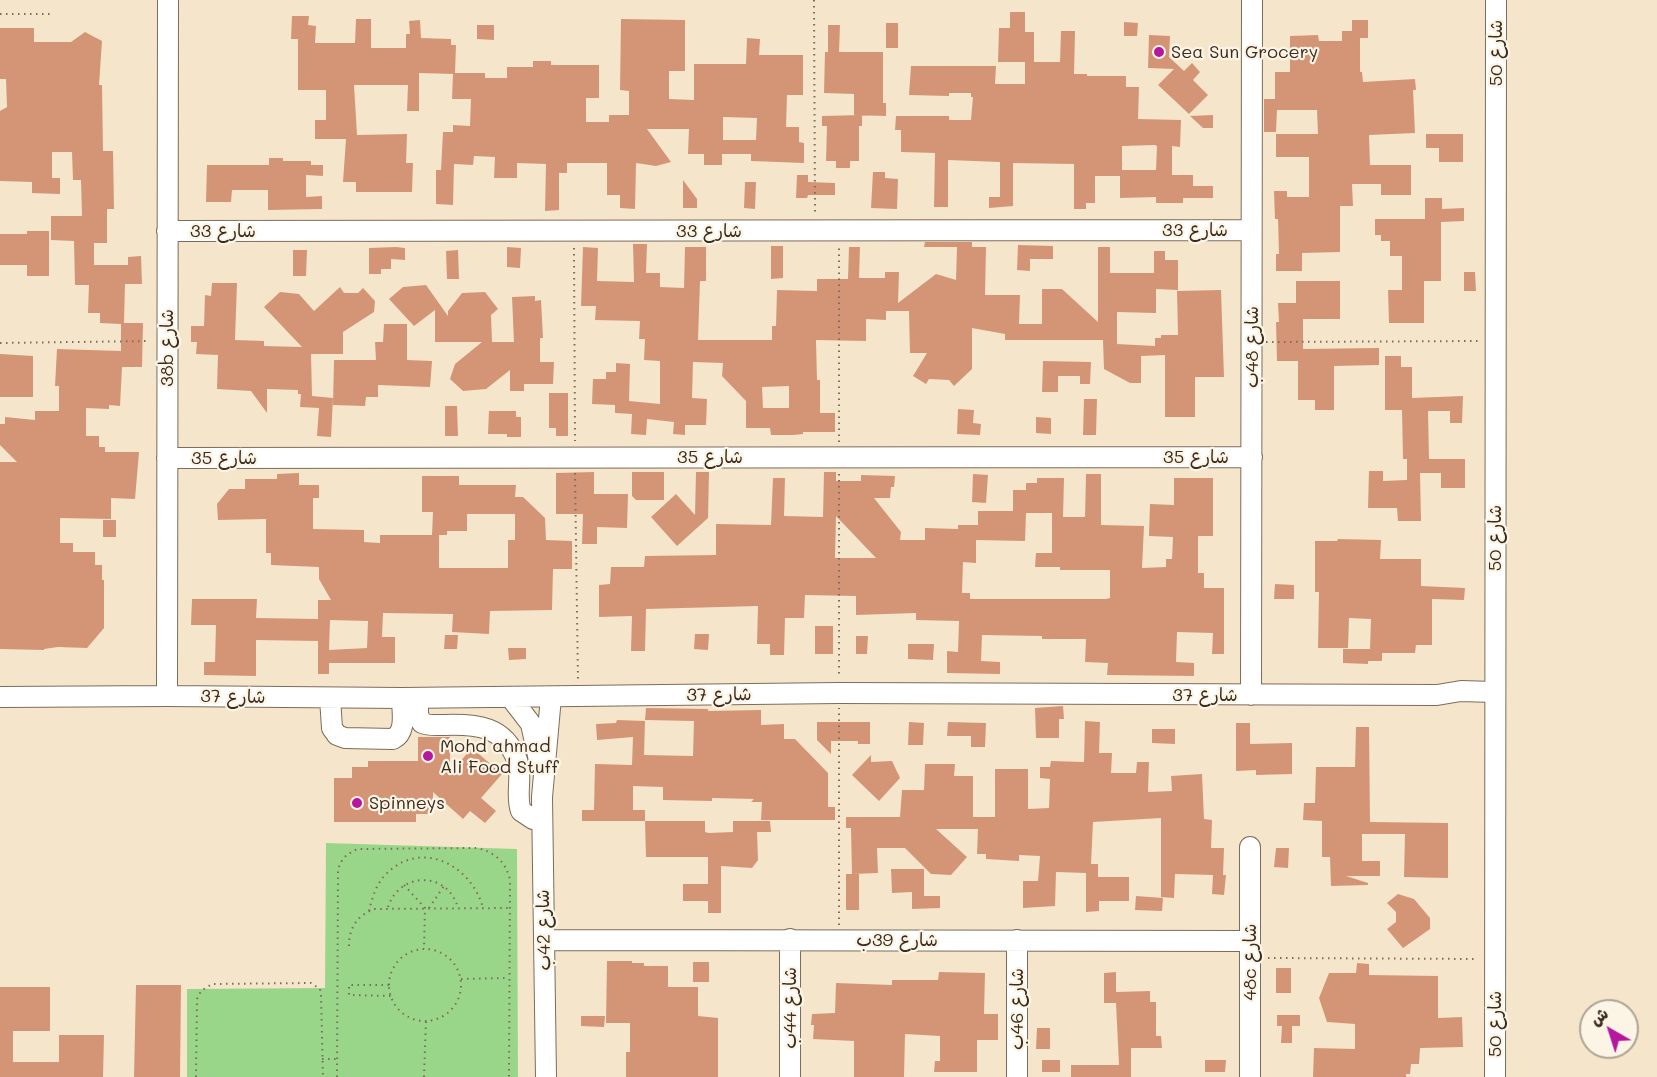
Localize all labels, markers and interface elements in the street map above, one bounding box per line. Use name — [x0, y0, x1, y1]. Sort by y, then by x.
street label: شارع 50 — [1485, 20, 1507, 86]
place label: Sea Sun Grocery — [1171, 41, 1318, 63]
marker: Sea Sun Grocery — [1152, 45, 1166, 59]
street label: شارع 33 — [1162, 219, 1228, 241]
street label: شارع 33 — [190, 220, 256, 242]
street label: شارع 33 — [676, 220, 742, 242]
street label: شارع 48ب — [1241, 306, 1263, 388]
street label: 38b شارع — [156, 309, 178, 387]
street label: شارع 35 — [677, 446, 743, 468]
street label: شارع 35 — [1163, 446, 1229, 468]
street label: شارع 35 — [191, 447, 257, 469]
street label: شارع 50 — [1484, 505, 1506, 571]
street label: شارع 37 — [686, 684, 752, 706]
street label: شارع 37 — [1172, 684, 1238, 706]
street label: شارع 37 — [200, 686, 266, 708]
place label: Mohd ahmad Ali Food Stuff — [440, 735, 559, 777]
marker: Mohd ahmad Ali Food Stuff — [421, 749, 435, 763]
place label: Spinneys — [369, 792, 445, 814]
marker: Spinneys — [350, 796, 364, 810]
street label: شارع 42ب — [532, 889, 556, 971]
street label: 48c شارع — [1239, 924, 1261, 1000]
street label: شارع 39ب — [856, 929, 938, 951]
street label: شارع 44ب — [779, 967, 801, 1049]
street label: شارع 46ب — [1006, 968, 1028, 1050]
street label: شارع 50 — [1484, 991, 1506, 1057]
north arrow — [1579, 999, 1639, 1059]
text: ش — [1585, 1002, 1612, 1030]

